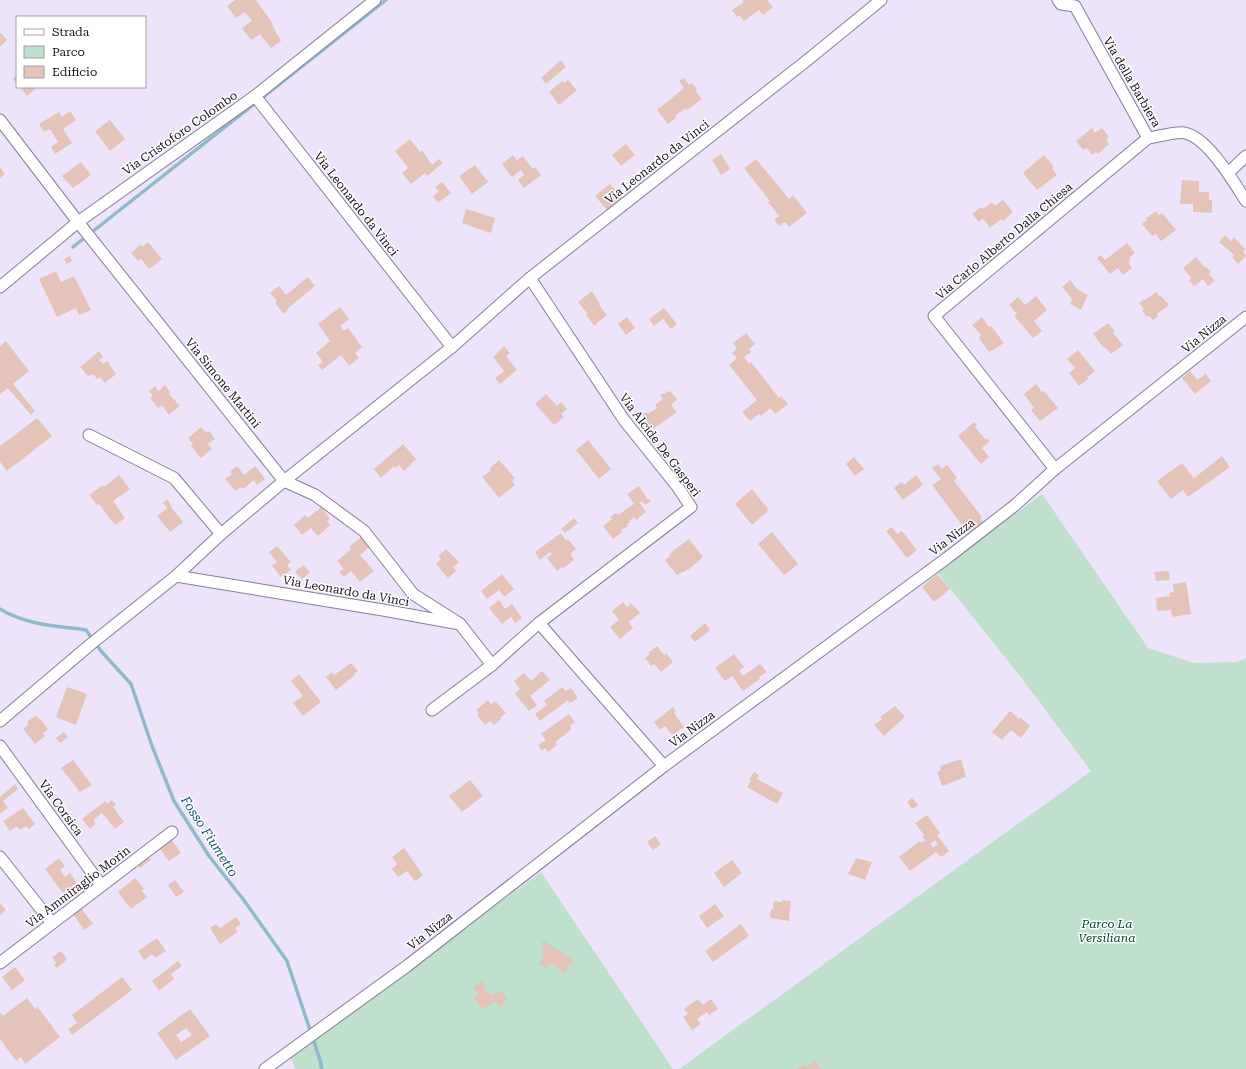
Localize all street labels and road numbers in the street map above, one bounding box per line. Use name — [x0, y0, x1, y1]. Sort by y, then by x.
street label: Via della Barbiera — [1101, 34, 1164, 130]
street label: Via Cristoforo Colombo — [120, 88, 240, 178]
street label: Via Leonardo da Vinci — [602, 117, 712, 207]
street label: Via Leonardo da Vinci — [311, 149, 401, 259]
street label: Via Carlo Alberto Dalla Chiesa — [933, 179, 1076, 302]
street label: Via Nizza — [1179, 312, 1229, 356]
street label: Via Simone Martini — [182, 335, 264, 431]
street label: Via Alcide De Gasperi — [617, 391, 704, 500]
street label: Via Nizza — [927, 515, 978, 559]
street label: Via Leonardo da Vinci — [282, 573, 410, 609]
street label: Via Nizza — [666, 707, 718, 750]
street label: Via Corsica — [36, 777, 86, 839]
street label: Via Ammiraglio Morin — [23, 843, 133, 931]
street label: Via Nizza — [405, 909, 456, 953]

